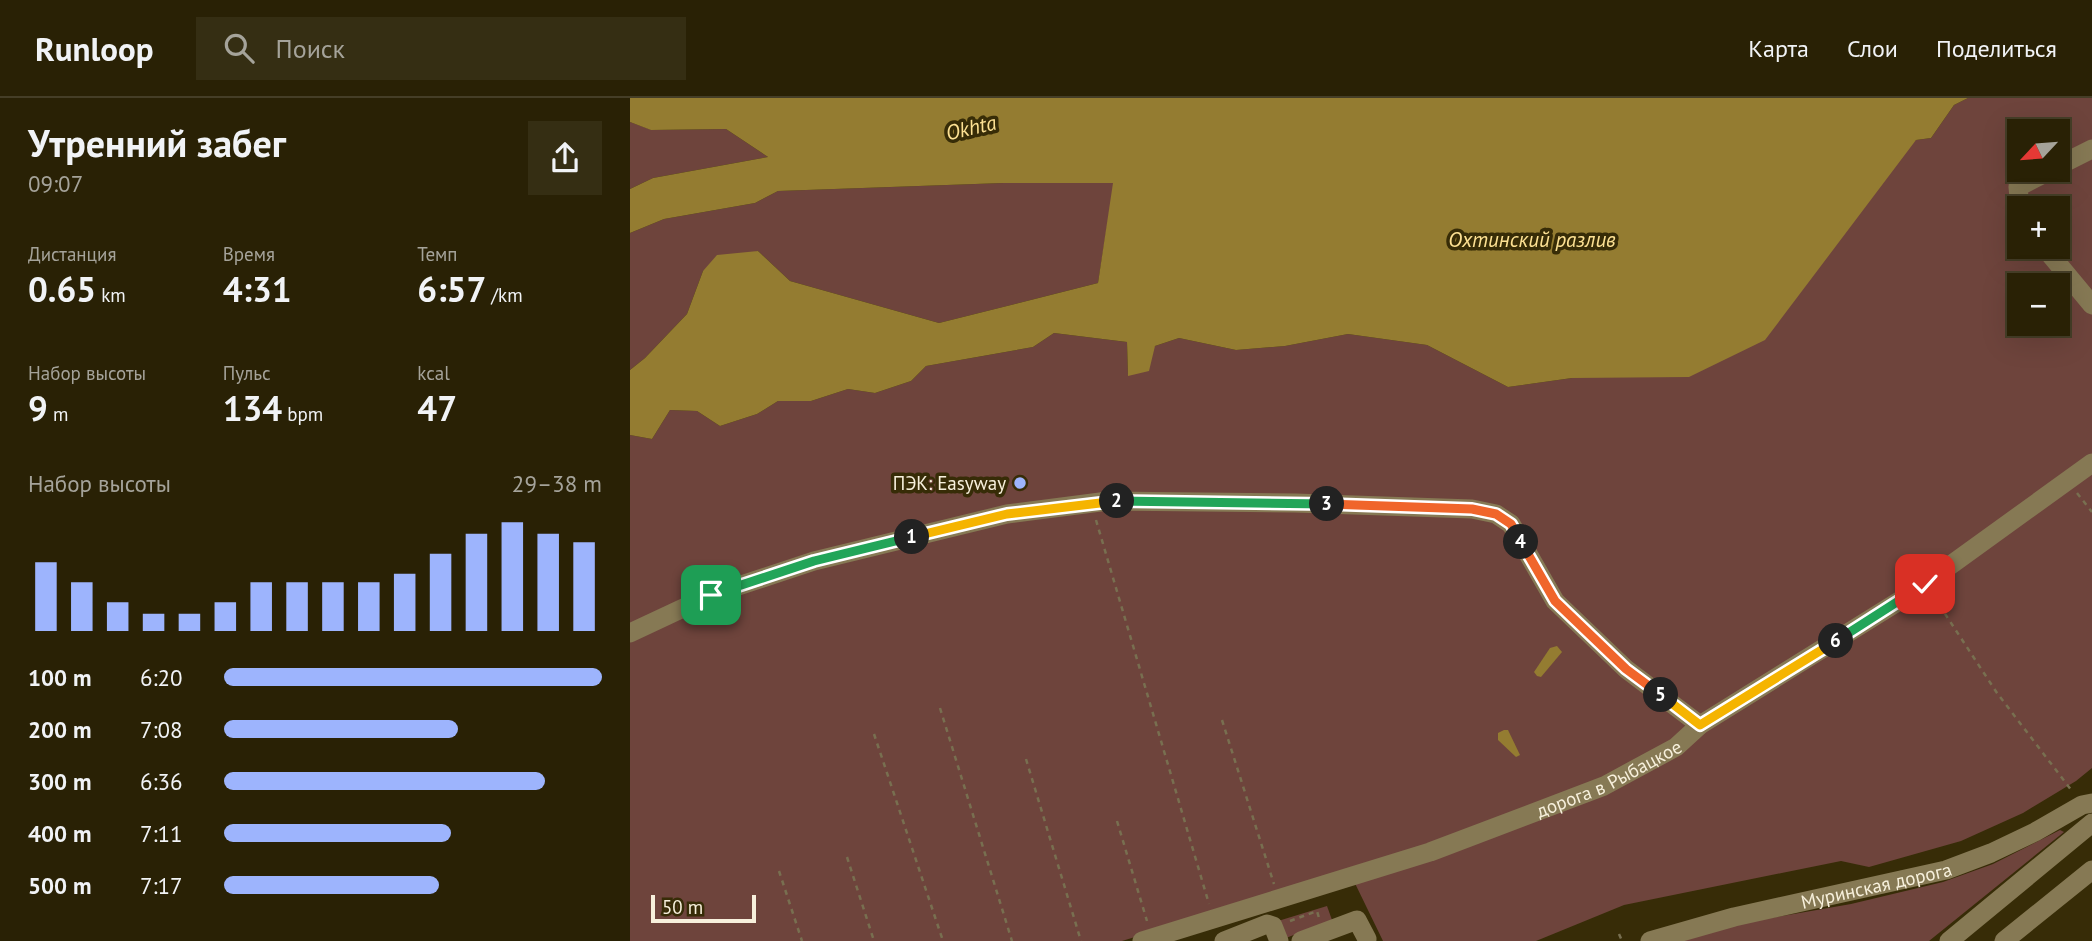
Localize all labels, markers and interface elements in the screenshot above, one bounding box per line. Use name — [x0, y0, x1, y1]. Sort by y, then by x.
search box — [196, 17, 686, 80]
text: Runloop — [35, 27, 154, 70]
icon: search — [220, 29, 258, 67]
text: Поиск — [276, 32, 345, 65]
text: Карта — [1748, 33, 1809, 64]
text: Слои — [1847, 33, 1898, 64]
text: Поделиться — [1936, 33, 2057, 64]
water label: Okhta — [943, 108, 1000, 146]
text: Утренний забег — [28, 118, 286, 167]
north arrow — [2007, 119, 2070, 182]
map controls — [2007, 119, 2070, 336]
button: share — [528, 121, 602, 195]
text: 09:07 — [28, 169, 83, 198]
button: + — [2007, 196, 2070, 259]
water label: Охтинский разлив — [1448, 226, 1616, 253]
text: Дистанция — [28, 242, 116, 266]
text: Время — [223, 242, 275, 266]
text: Темп — [417, 242, 458, 266]
text: 0.65 — [28, 266, 96, 312]
text: 4:31 — [223, 266, 292, 312]
text: 6:57 — [417, 266, 486, 312]
button: − — [2007, 273, 2070, 336]
text: km — [96, 283, 126, 307]
text: /km — [486, 283, 523, 307]
text: Набор высоты — [28, 361, 146, 385]
text: Пульс — [223, 361, 271, 385]
text: kcal — [417, 361, 450, 385]
text: 9 — [28, 385, 48, 431]
text: 134 — [223, 385, 282, 431]
text: 47 — [417, 385, 457, 431]
text: m — [48, 402, 68, 426]
text: bpm — [282, 402, 323, 426]
text: Набор высоты — [28, 469, 171, 498]
text: 29–38 m — [512, 469, 602, 498]
place label: ПЭК: Easyway — [893, 471, 1006, 495]
marker: ПЭК: Easyway — [1012, 475, 1028, 491]
pin: 2 — [1100, 484, 1134, 518]
pin: 3 — [1310, 486, 1344, 522]
text: 2 — [1111, 488, 1122, 512]
text: 3 — [1321, 491, 1332, 515]
pin: 1 — [894, 520, 930, 555]
text: 1 — [906, 524, 917, 548]
pin: 4 — [1504, 524, 1538, 560]
text: 4 — [1515, 529, 1526, 553]
pin — [1895, 554, 1955, 614]
pin — [681, 565, 741, 625]
icon: check — [1906, 565, 1944, 603]
icon: arrive — [692, 576, 730, 614]
pin: 6 — [1818, 624, 1854, 658]
text: 6 — [1830, 628, 1841, 652]
text: 100 m — [28, 663, 91, 692]
text: 6:20 — [140, 663, 183, 692]
pin: 5 — [1644, 678, 1678, 712]
text: 5 — [1655, 682, 1666, 706]
text: 200 m — [28, 715, 91, 744]
text: 7:08 — [140, 715, 183, 744]
street label: дорога в Рыбацкое — [1533, 734, 1686, 823]
text: 300 m — [28, 767, 91, 796]
text: 6:36 — [140, 767, 183, 796]
text: 400 m — [28, 819, 91, 848]
text: 7:11 — [140, 819, 183, 848]
street label: Муринская дорога — [1799, 857, 1955, 914]
text: 500 m — [28, 871, 91, 900]
text: 7:17 — [140, 871, 183, 900]
scale bar — [651, 892, 756, 924]
text: 50 m — [662, 895, 703, 919]

